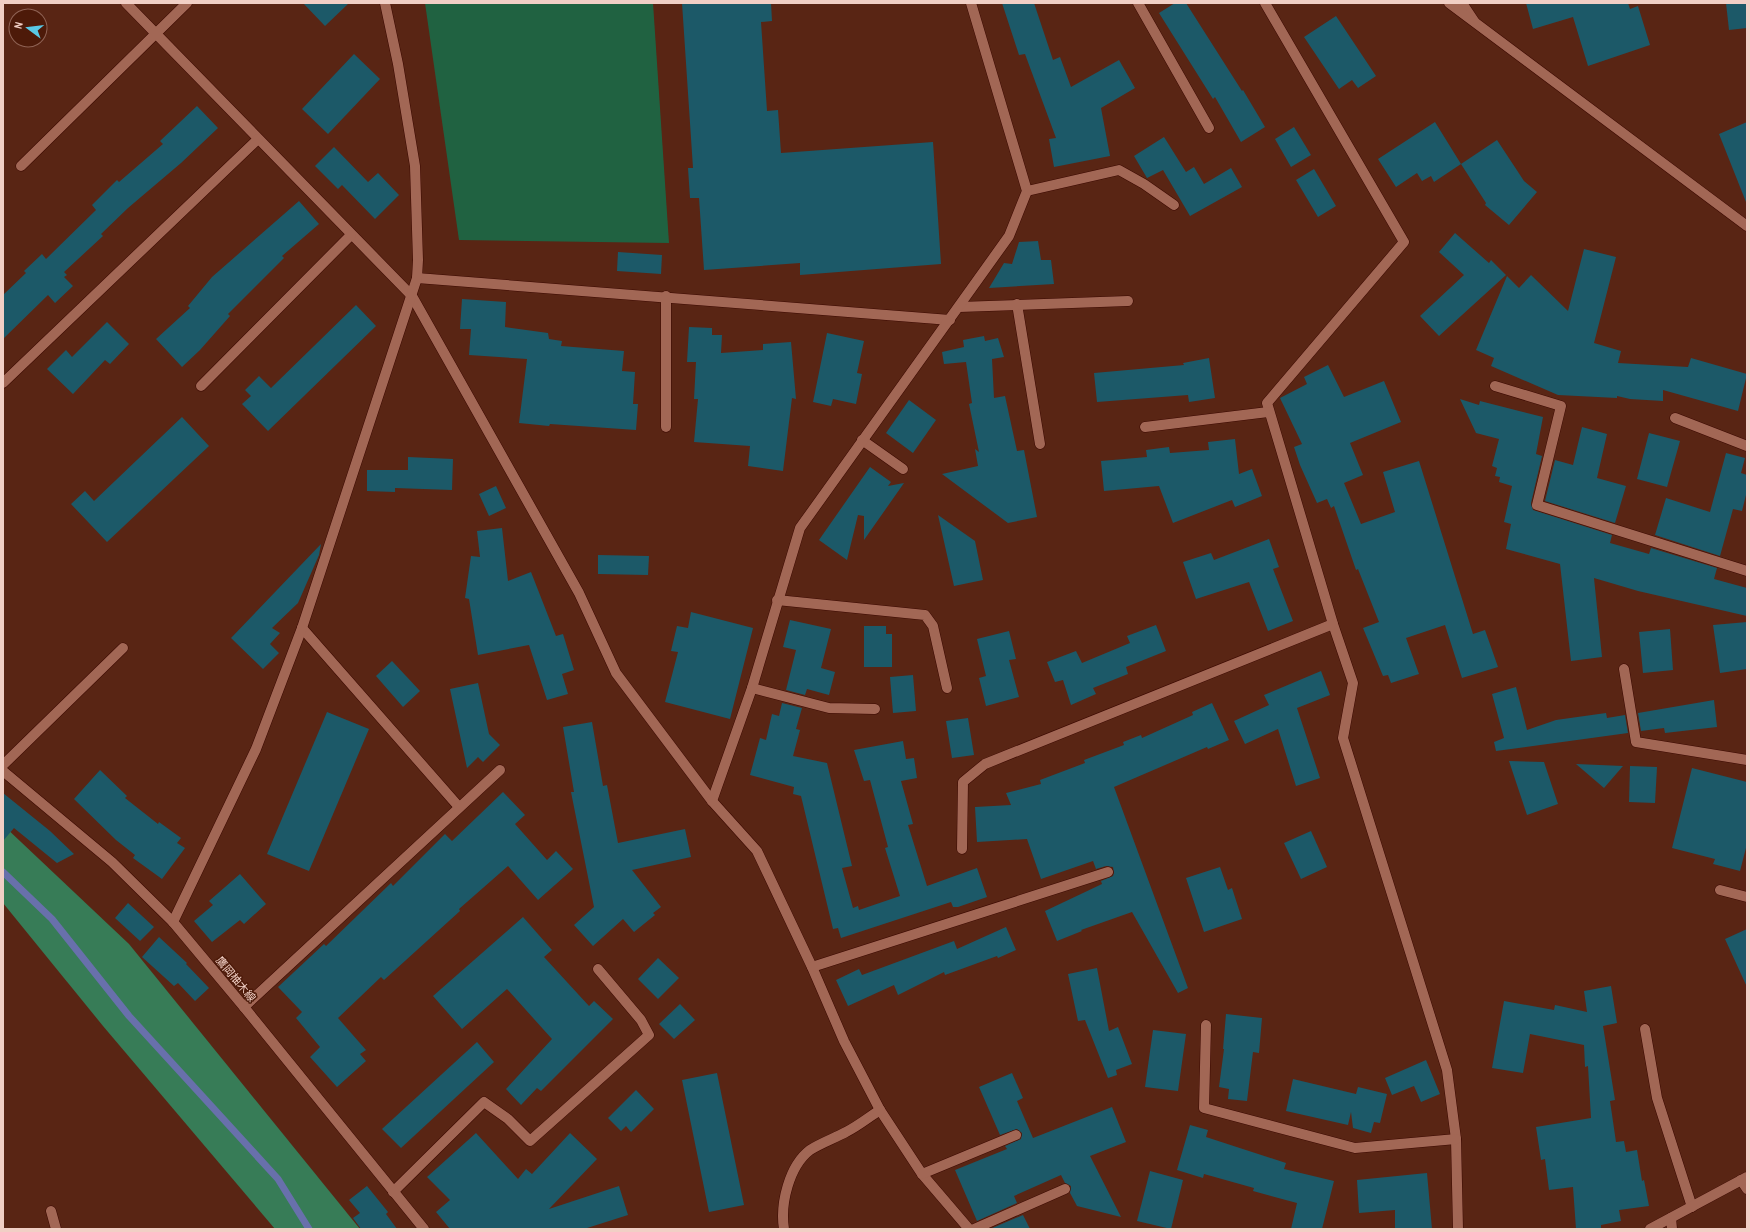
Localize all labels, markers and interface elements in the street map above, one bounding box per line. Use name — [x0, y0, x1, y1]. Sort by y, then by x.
north arrow — [8, 8, 48, 48]
text: N — [11, 20, 26, 30]
street label: 鷹岡柚木線 — [213, 953, 259, 1005]

